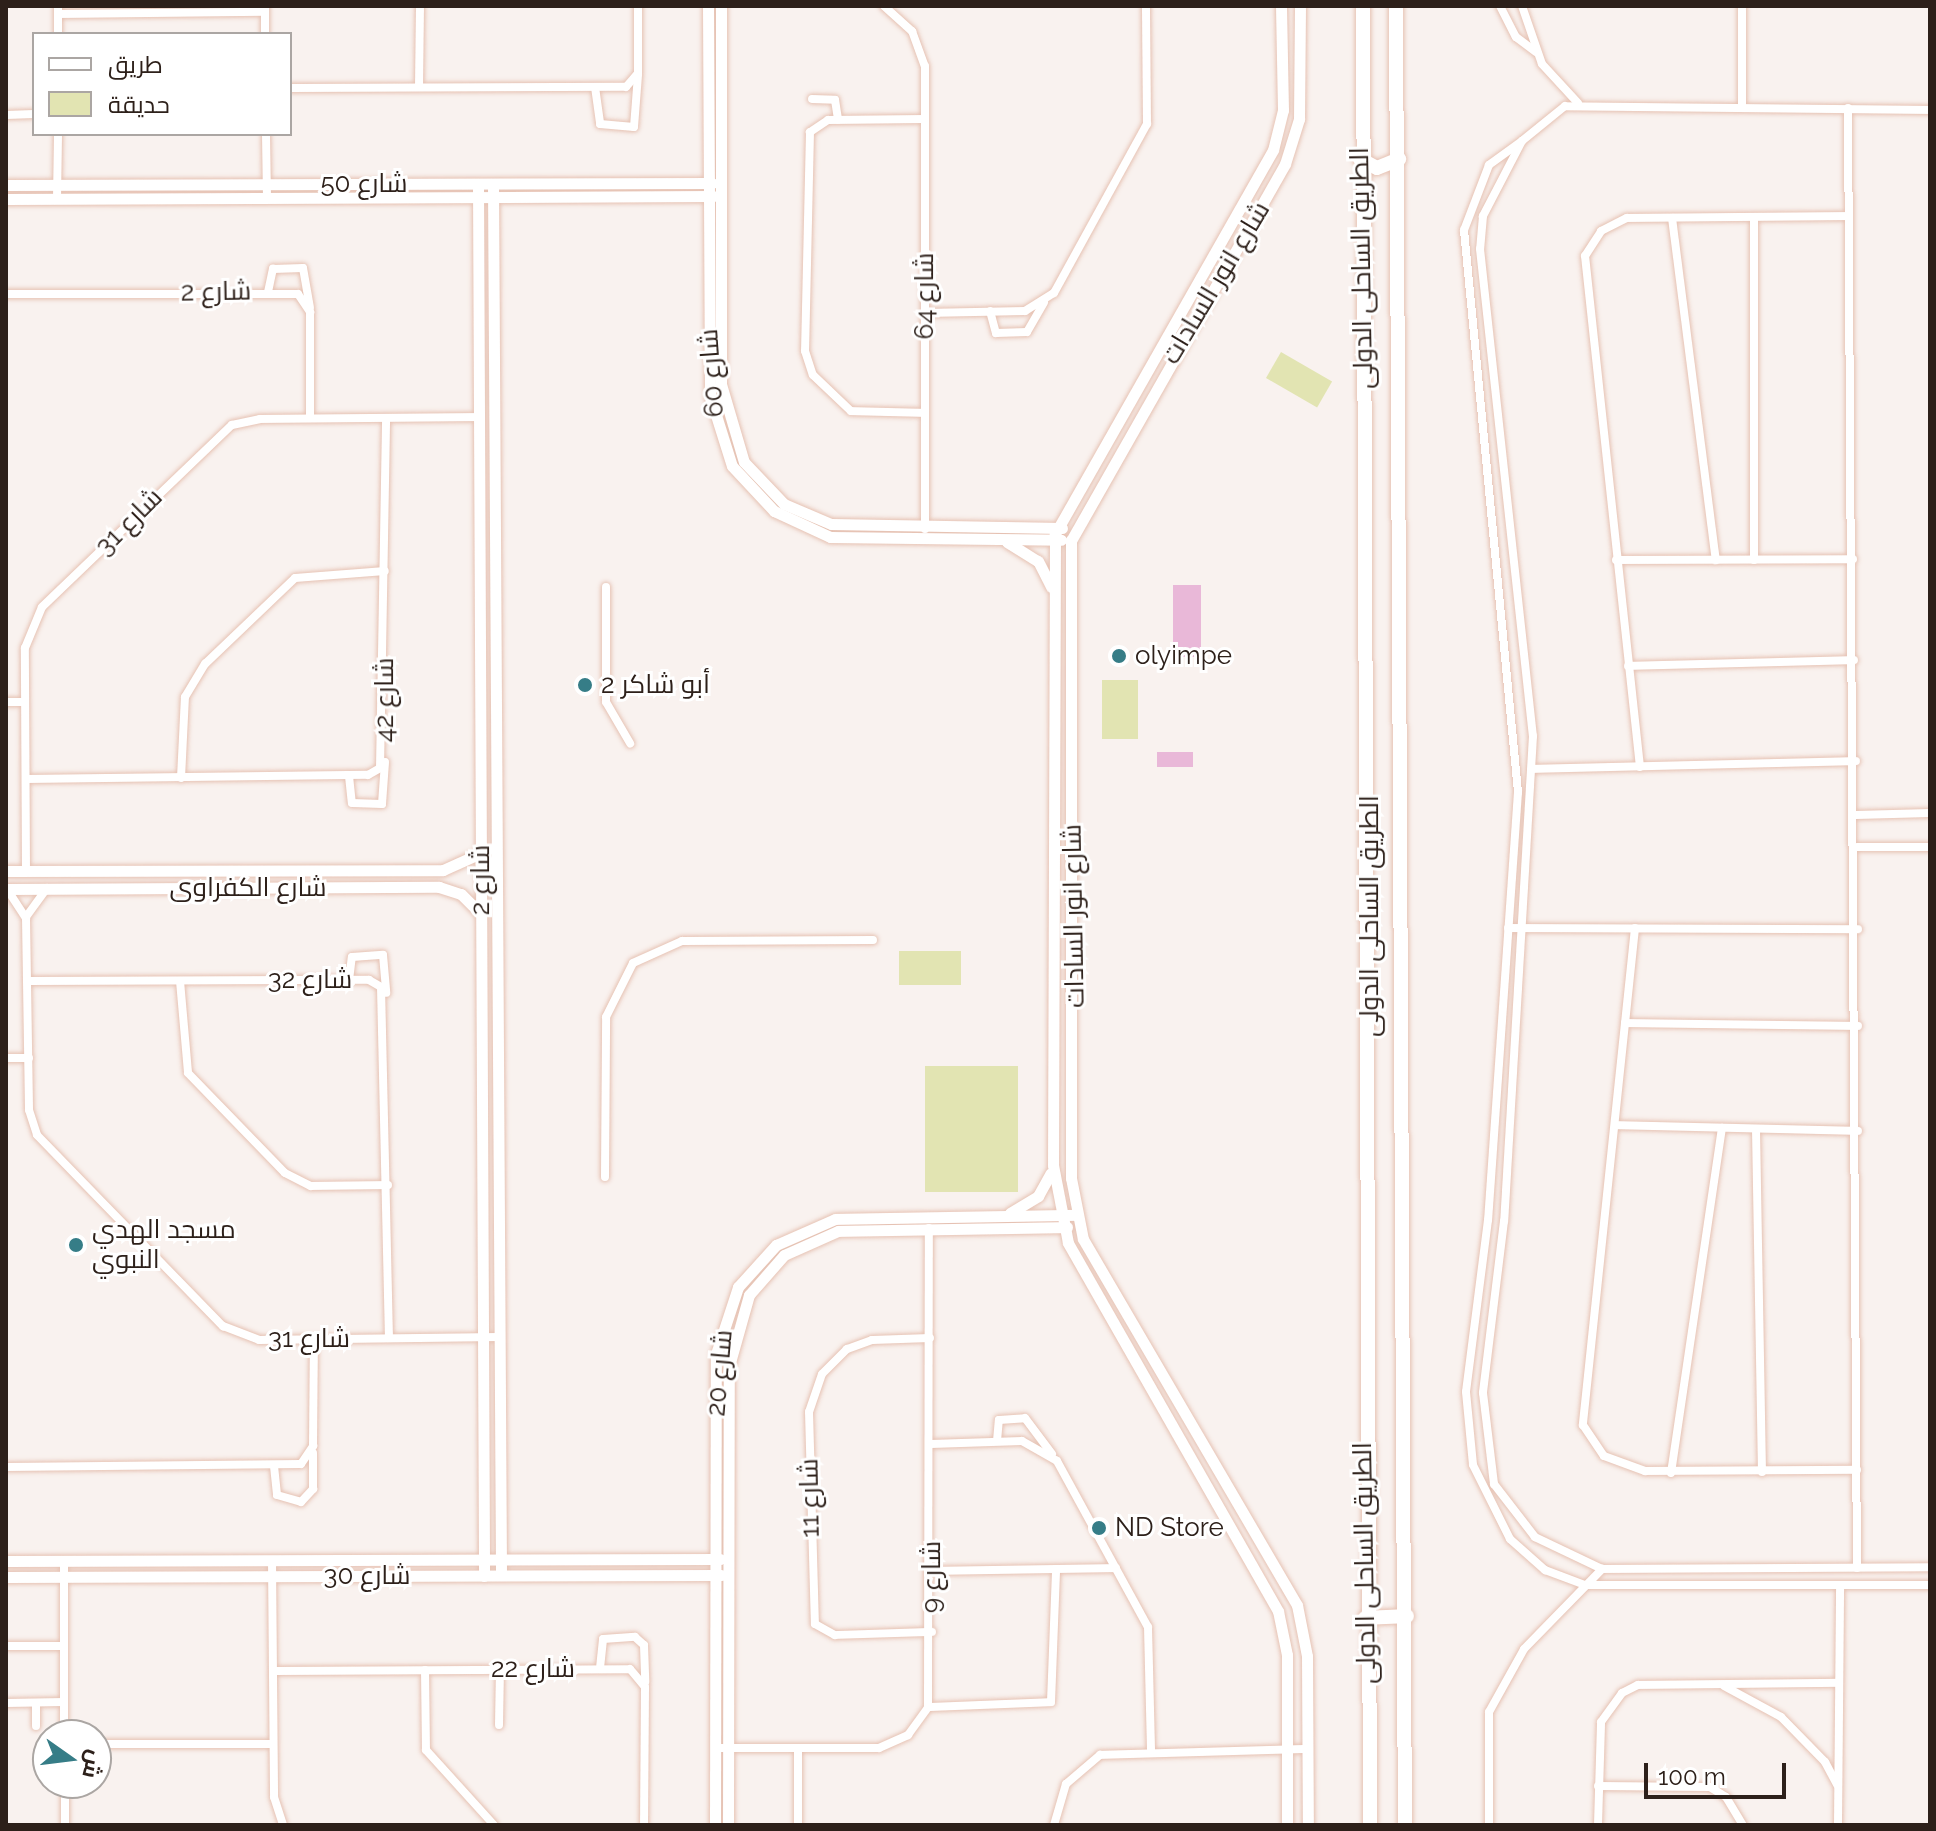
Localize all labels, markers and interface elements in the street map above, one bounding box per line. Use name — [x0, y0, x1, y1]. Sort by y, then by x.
legend — [32, 32, 292, 136]
text: طريق — [108, 50, 163, 79]
text: حديقة — [108, 90, 170, 119]
street label: الطريق الساحلى الدولى — [1344, 147, 1380, 389]
street label: شارع 50 — [320, 168, 408, 200]
street label: شارع انور السادات — [1155, 196, 1277, 370]
street label: شارع 64 — [909, 253, 941, 339]
street label: شارع 2 — [180, 276, 252, 308]
street label: شارع 60 — [693, 328, 731, 418]
street label: شارع 31 — [89, 482, 169, 562]
place label: olyimpe — [1135, 640, 1232, 672]
marker: olyimpe — [1110, 647, 1128, 665]
street label: شارع 42 — [369, 658, 401, 742]
place label: أبو شاكر 2 — [601, 669, 710, 701]
marker: أبو شاكر 2 — [576, 676, 594, 694]
street label: الطريق الساحلى الدولى — [1354, 795, 1386, 1037]
street label: شارع انور السادات — [1057, 824, 1091, 1008]
street label: شارع 2 — [465, 845, 497, 915]
street label: شارع الكفراوى — [169, 872, 327, 904]
street label: شارع 32 — [268, 964, 352, 996]
place label: مسجد الهدي النبوي — [92, 1214, 236, 1276]
marker: مسجد الهدي النبوي — [67, 1236, 85, 1254]
street label: شارع 31 — [268, 1323, 350, 1355]
street label: شارع 20 — [701, 1329, 739, 1417]
street label: الطريق الساحلى الدولى — [1347, 1442, 1383, 1684]
street label: شارع 11 — [794, 1458, 826, 1538]
place label: ND Store — [1115, 1512, 1224, 1544]
marker: ND Store — [1090, 1519, 1108, 1537]
street label: شارع 9 — [916, 1541, 948, 1613]
street label: شارع 30 — [324, 1560, 410, 1592]
street label: شارع 22 — [491, 1653, 575, 1685]
north arrow — [32, 1719, 112, 1799]
text: ش — [77, 1747, 109, 1781]
scale bar — [1648, 1747, 1790, 1797]
text: 100 m — [1658, 1762, 1726, 1791]

